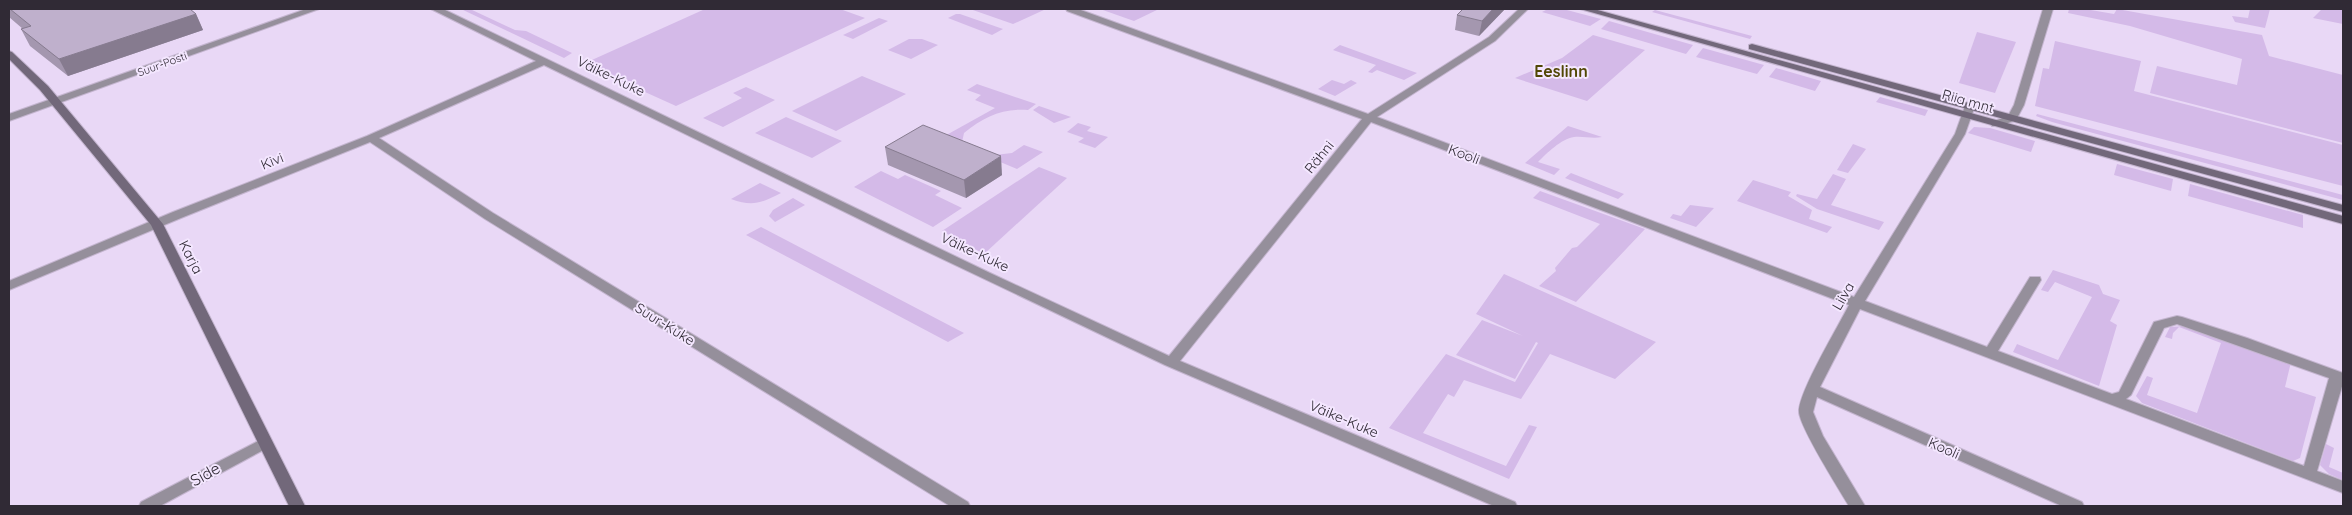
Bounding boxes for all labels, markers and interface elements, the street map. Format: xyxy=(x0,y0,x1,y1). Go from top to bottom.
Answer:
street label: Suur-Posti xyxy=(135,49,189,79)
street label: Väike-Kuke xyxy=(574,52,648,100)
district label: Eeslinn xyxy=(1534,61,1588,81)
street label: Riia mnt xyxy=(1940,85,1996,117)
street label: Rähni xyxy=(1300,137,1338,177)
street label: Kooli xyxy=(1446,140,1482,168)
street label: Kivi xyxy=(258,148,286,174)
street label: Väike-Kuke xyxy=(938,228,1012,276)
street label: Karja xyxy=(175,237,207,277)
street label: Liiva xyxy=(1828,279,1858,313)
street label: Suur-Kuke xyxy=(632,299,698,349)
street label: Väike-Kuke xyxy=(1307,396,1381,442)
street label: Kooli xyxy=(1926,433,1962,463)
street label: Side xyxy=(187,458,223,490)

